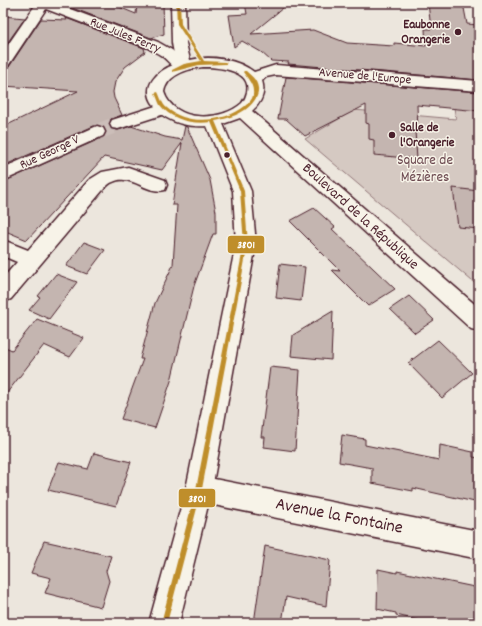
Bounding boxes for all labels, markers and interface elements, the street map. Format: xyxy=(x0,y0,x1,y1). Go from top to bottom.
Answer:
street label: Rue Jules Ferry xyxy=(87,13,164,59)
place label: Eaubonne Orangerie xyxy=(401,16,450,50)
marker: Eaubonne Orangerie xyxy=(453,27,463,37)
street label: Avenue de l'Europe xyxy=(318,63,412,91)
place label: Salle de l'Orangerie xyxy=(400,119,455,153)
marker: Salle de l'Orangerie xyxy=(387,130,397,140)
street label: Rue George V xyxy=(17,131,84,175)
unlabelled marker xyxy=(222,150,232,160)
park label: Square de Mézières xyxy=(397,150,453,189)
street label: Boulevard de la République xyxy=(297,158,424,276)
line badge: 3801 xyxy=(227,235,265,254)
text: 3801 xyxy=(237,238,255,254)
line badge: 3801 xyxy=(178,488,216,508)
text: 3801 xyxy=(188,492,206,508)
street label: Avenue la Fontaine xyxy=(273,492,405,542)

